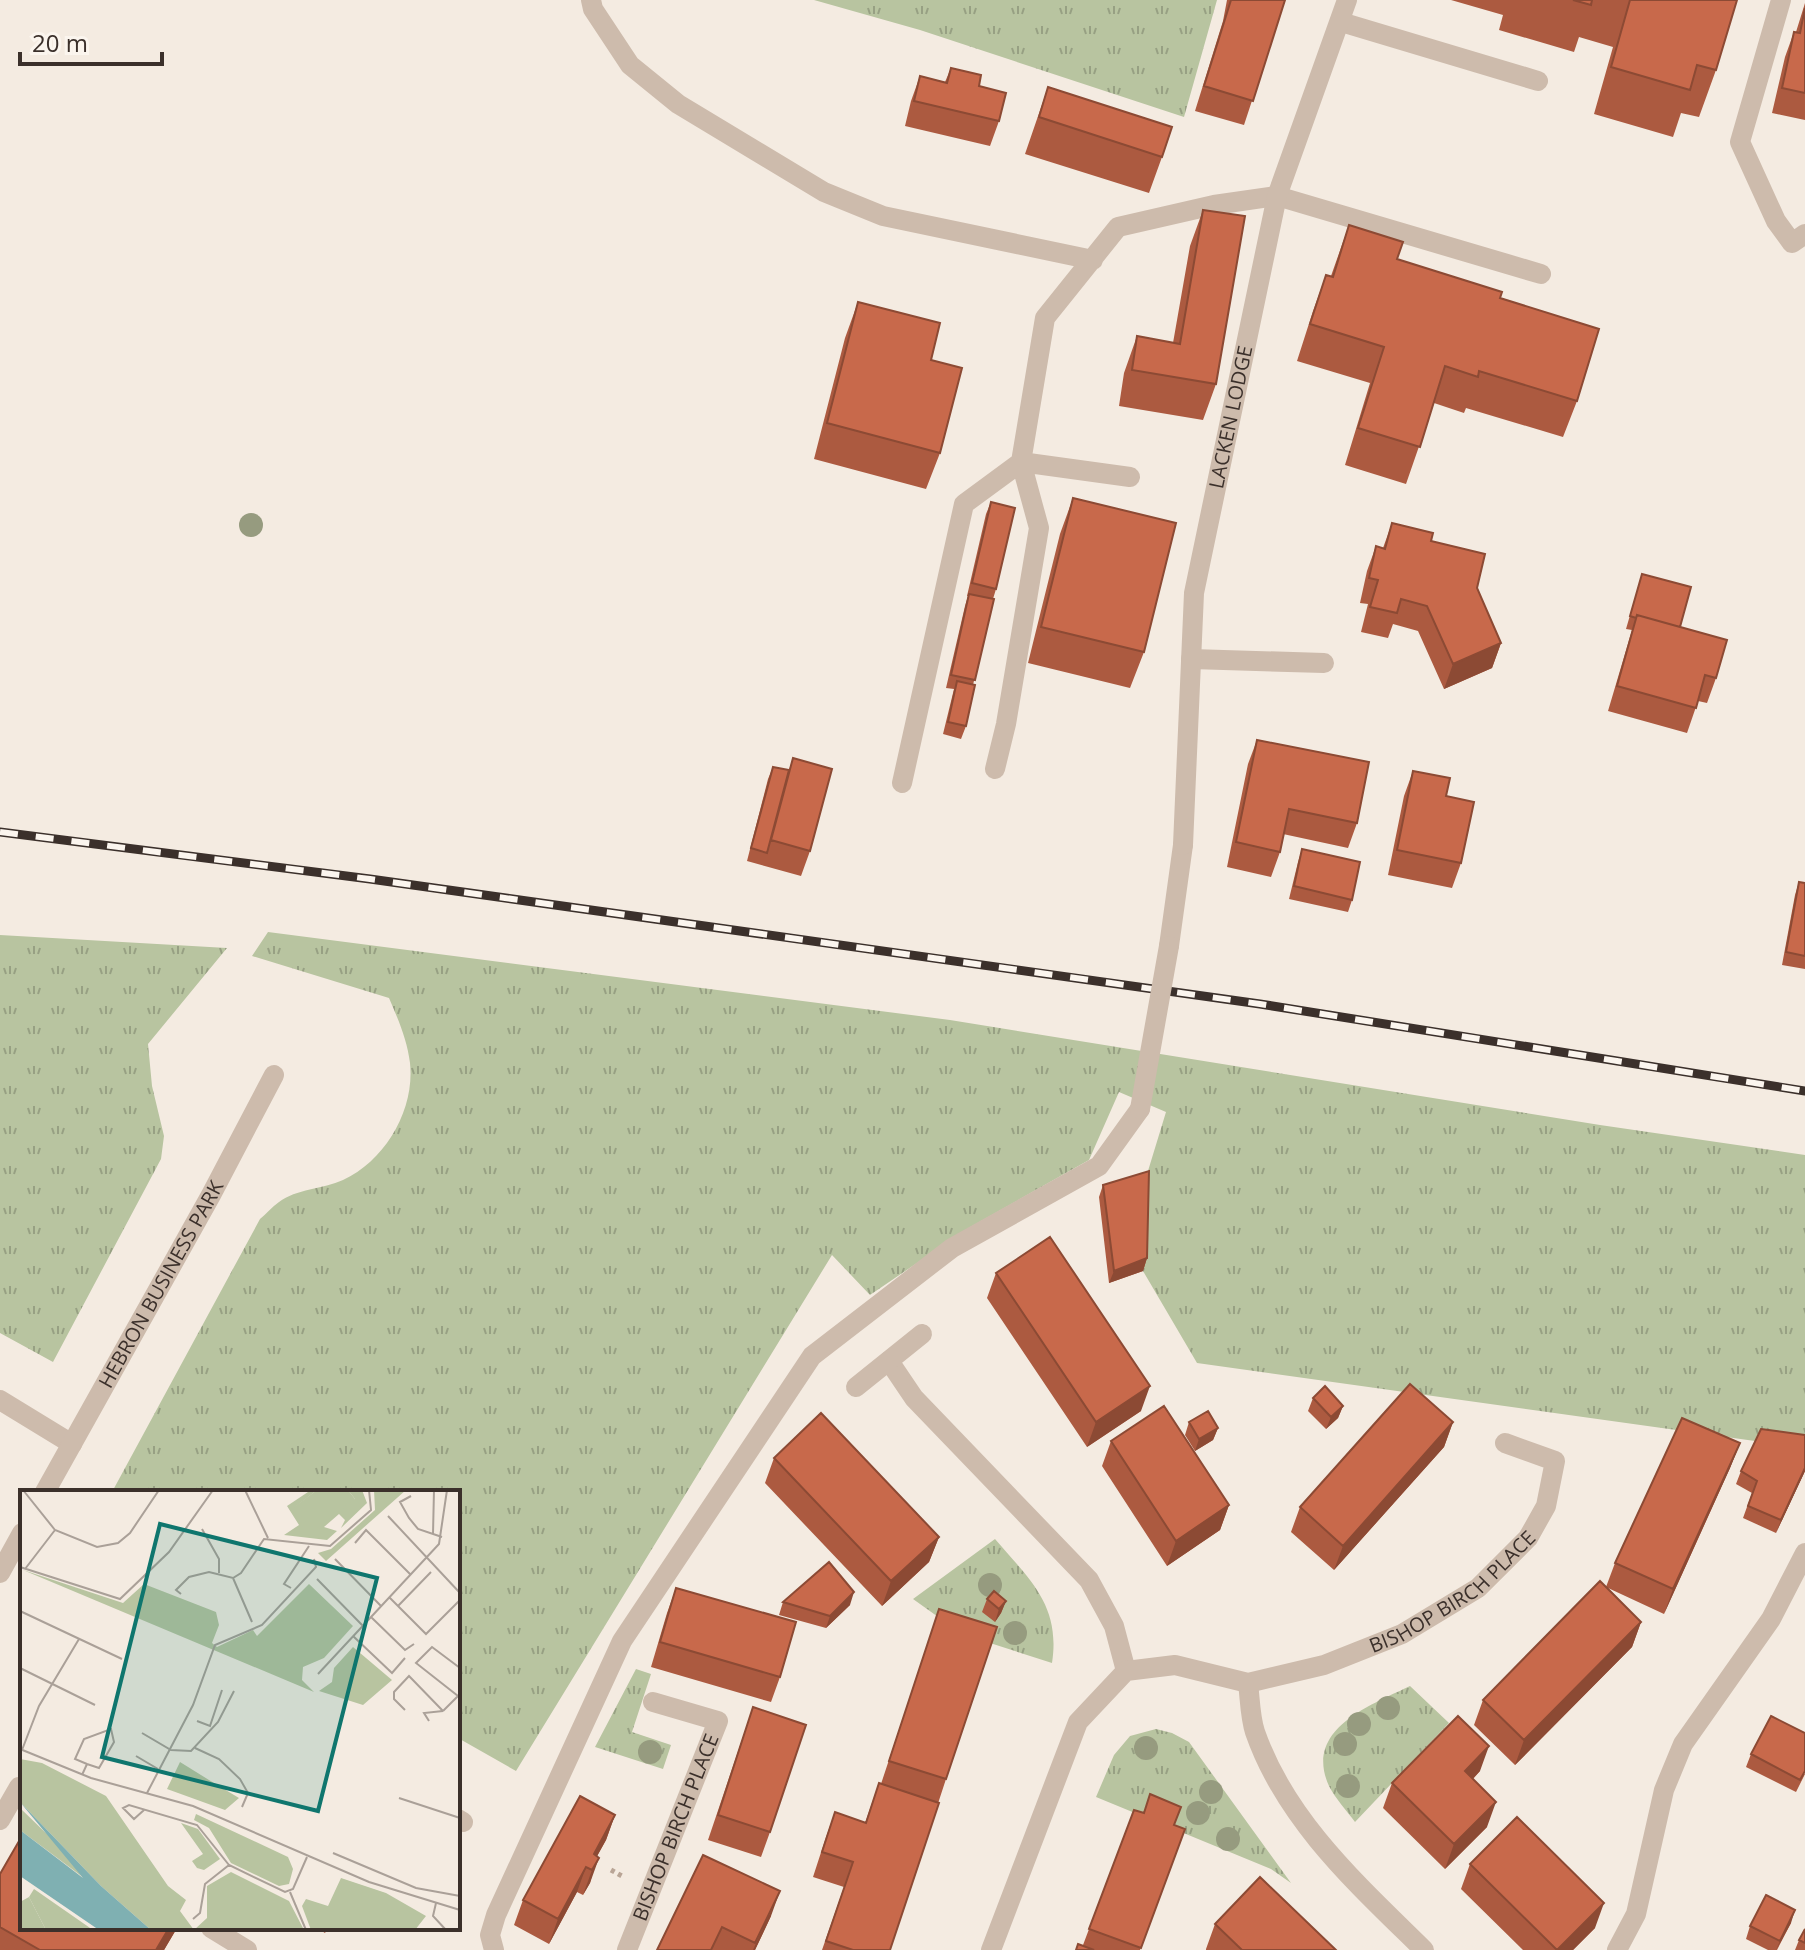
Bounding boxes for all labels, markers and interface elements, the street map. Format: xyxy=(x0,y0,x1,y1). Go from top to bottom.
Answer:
scale bar xyxy=(20,16,162,66)
text: 20 m xyxy=(32,26,88,59)
street label: LACKEN LODGE xyxy=(1202,343,1258,491)
street label: HEBRON BUSINESS PARK xyxy=(92,1175,230,1393)
inset map xyxy=(20,1490,460,1930)
street label: BISHOP BIRCH PLACE xyxy=(1365,1524,1541,1659)
street label: BISHOP BIRCH PLACE xyxy=(626,1730,725,1925)

